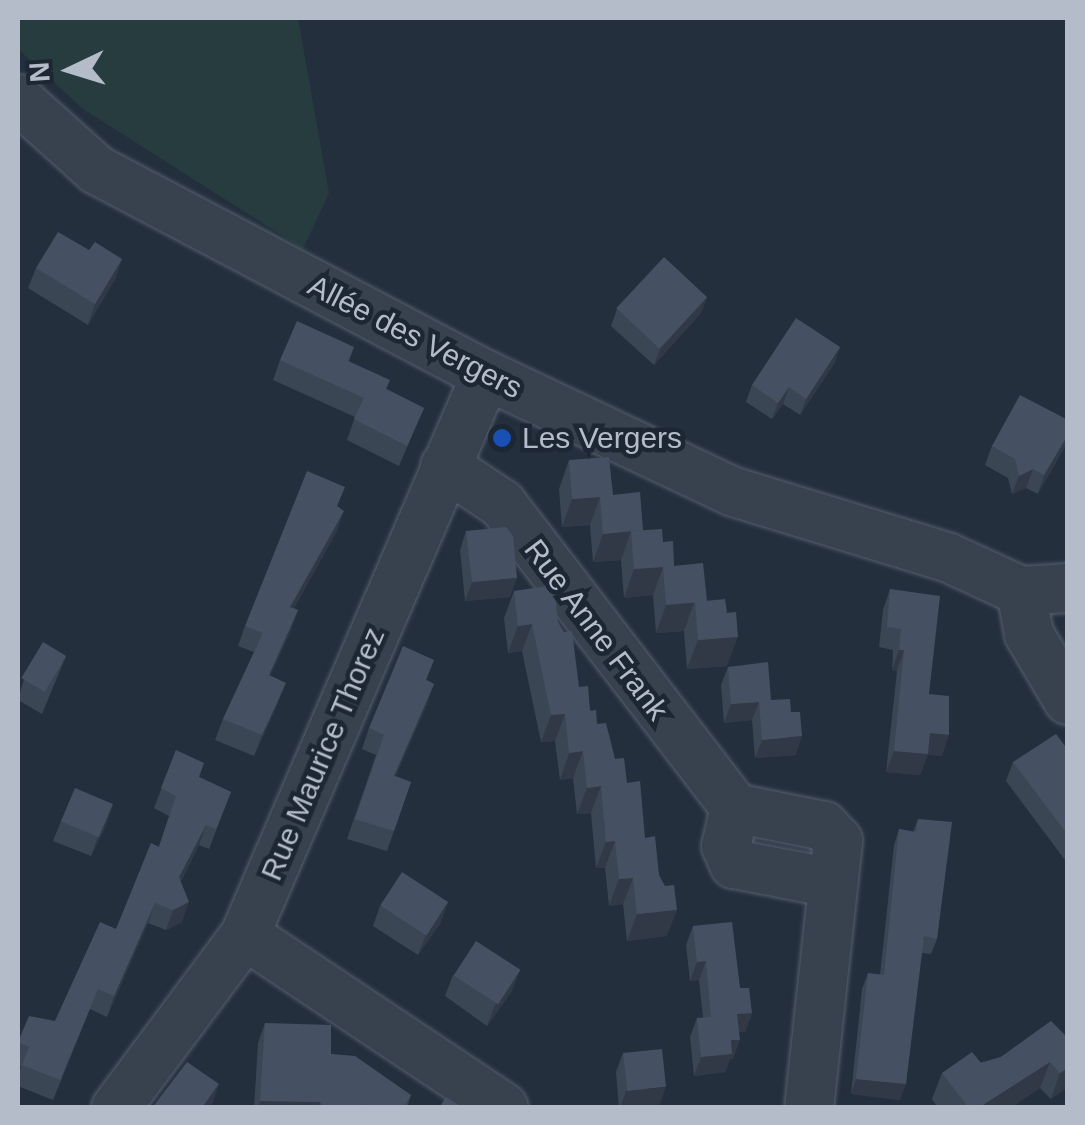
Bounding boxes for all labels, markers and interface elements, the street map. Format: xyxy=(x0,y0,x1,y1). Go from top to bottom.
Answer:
north arrow xyxy=(20,20,120,120)
text: N xyxy=(23,61,56,83)
street label: Allée des Vergers xyxy=(302,268,528,406)
place label: Les Vergers xyxy=(522,420,682,456)
marker: Les Vergers xyxy=(491,427,513,449)
street label: Rue Anne Frank xyxy=(516,532,676,728)
street label: Rue Maurice Thorez xyxy=(253,622,393,886)

